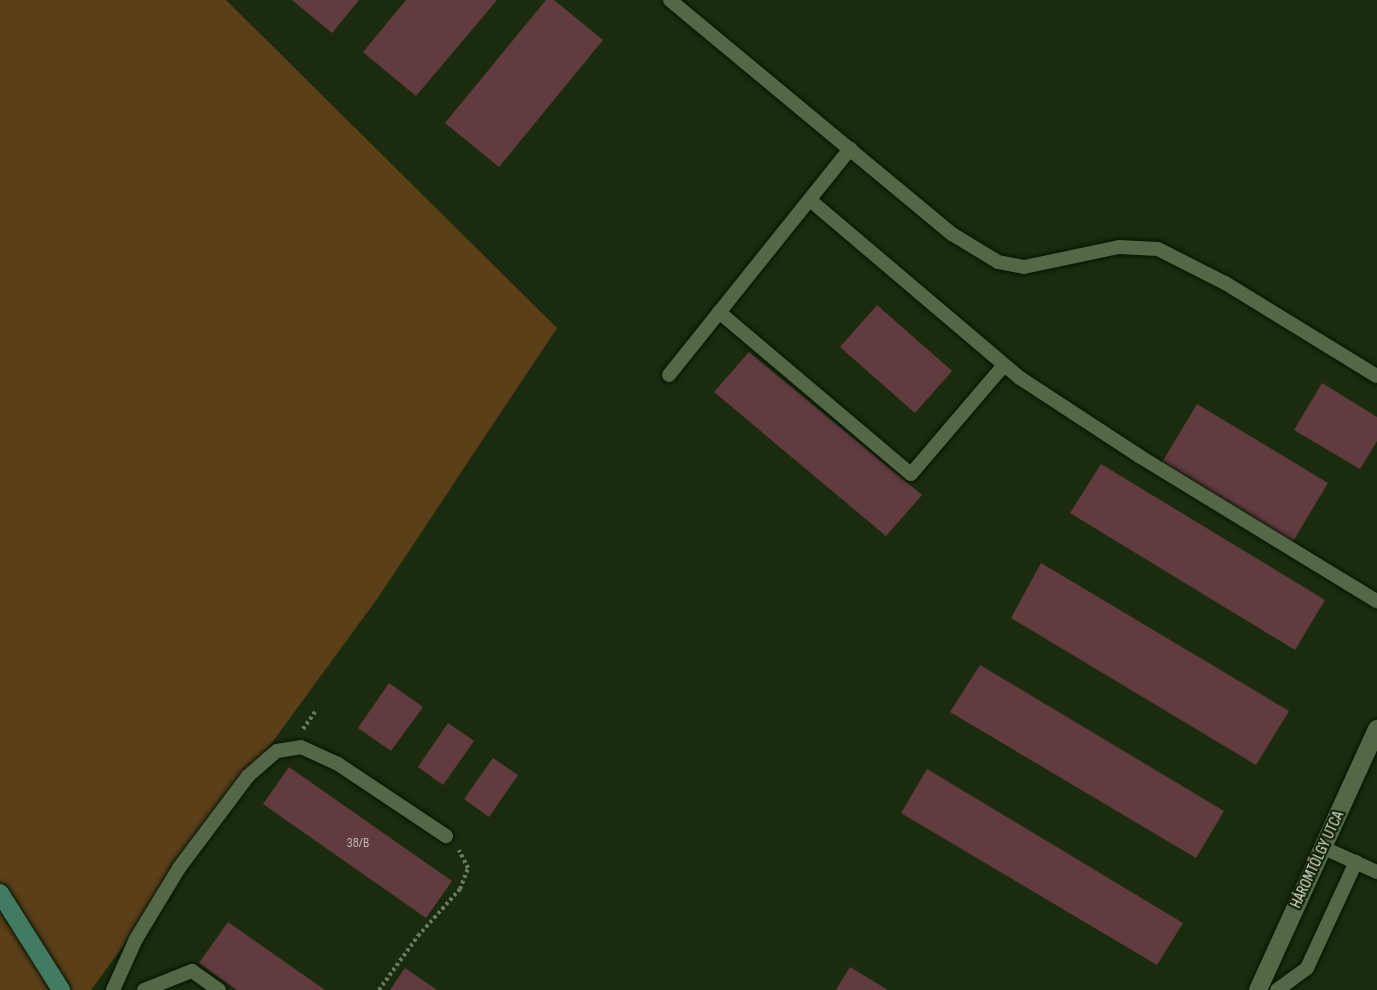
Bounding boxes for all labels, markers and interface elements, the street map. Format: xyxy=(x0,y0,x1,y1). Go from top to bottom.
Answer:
street label: HÁROMTÖLGY UTCA xyxy=(1287,808,1349,912)
house number: 38/B xyxy=(347,835,369,851)

